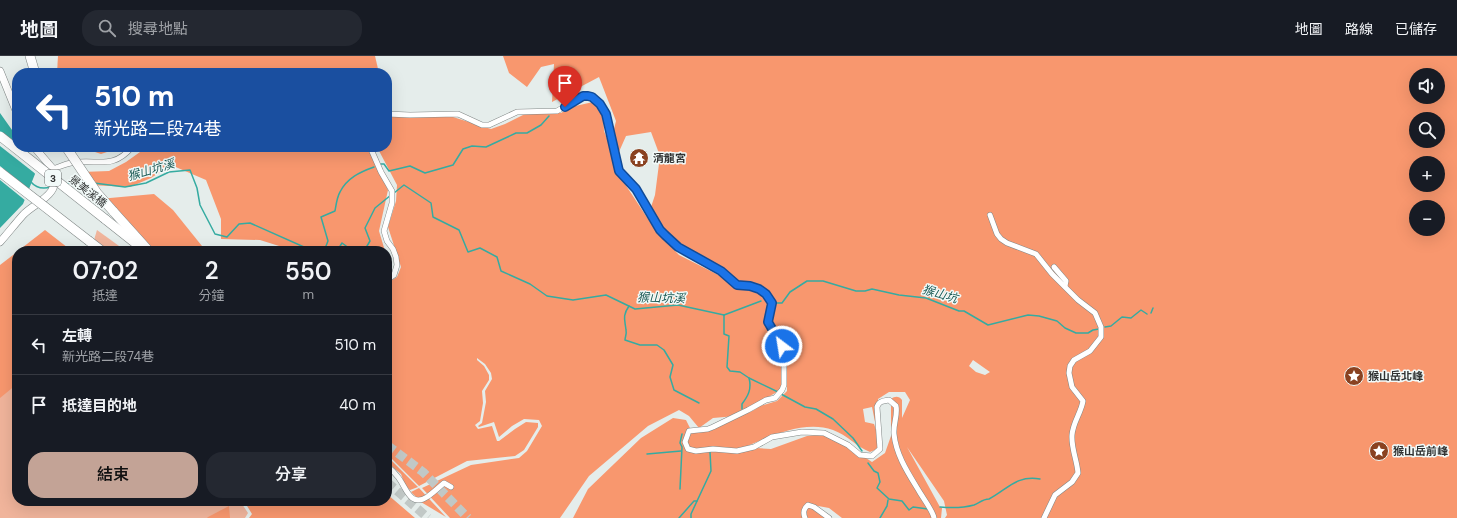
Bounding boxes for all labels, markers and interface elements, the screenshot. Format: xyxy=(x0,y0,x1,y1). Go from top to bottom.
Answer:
search box xyxy=(82,10,362,46)
text: 地圖 xyxy=(20,17,58,42)
icon: search xyxy=(96,17,118,39)
text: 搜尋地點 xyxy=(128,19,188,39)
text: 地圖 xyxy=(1295,20,1323,38)
text: 路線 xyxy=(1345,20,1373,38)
text: 已儲存 xyxy=(1395,20,1437,38)
pin xyxy=(548,66,582,107)
map controls xyxy=(1409,68,1445,236)
button: sound xyxy=(1409,68,1445,104)
icon: arrive xyxy=(554,72,576,94)
text: 510 m xyxy=(94,78,174,115)
icon: left xyxy=(28,84,80,136)
button: search xyxy=(1409,112,1445,148)
text: 新光路二段74巷 xyxy=(94,117,221,141)
temple icon: 清龍宮 xyxy=(628,147,650,169)
place label: 清龍宮 xyxy=(653,151,686,165)
water label: 猴山坑溪 xyxy=(126,155,178,184)
button: + xyxy=(1409,156,1445,192)
road number: 3 xyxy=(45,170,61,186)
street label: 景美溪橋 xyxy=(66,172,110,210)
button: − xyxy=(1409,200,1445,236)
text: 07:02 xyxy=(72,255,138,286)
text: 2 xyxy=(205,255,219,286)
text: 550 xyxy=(285,256,332,287)
water label: 猴山坑 xyxy=(920,281,961,307)
text: m xyxy=(303,286,314,303)
text: 抵達 xyxy=(92,287,118,304)
text: 分鐘 xyxy=(199,287,225,304)
water label: 猴山坑溪 xyxy=(637,290,687,306)
position arrow xyxy=(761,325,803,367)
text: 左轉 xyxy=(62,326,92,346)
icon: left xyxy=(28,334,50,356)
text: 510 m xyxy=(335,335,376,355)
text: 新光路二段74巷 xyxy=(62,348,154,365)
place icon: 猴山岳北峰 xyxy=(1343,365,1365,387)
place label: 猴山岳北峰 xyxy=(1368,369,1423,383)
icon: arrive xyxy=(28,394,50,416)
text: 40 m xyxy=(339,395,376,415)
text: 抵達目的地 xyxy=(62,396,137,416)
place icon: 猴山岳前峰 xyxy=(1368,440,1390,462)
place label: 猴山岳前峰 xyxy=(1393,444,1448,458)
button: 結束 xyxy=(28,452,198,498)
button: 分享 xyxy=(206,452,376,498)

